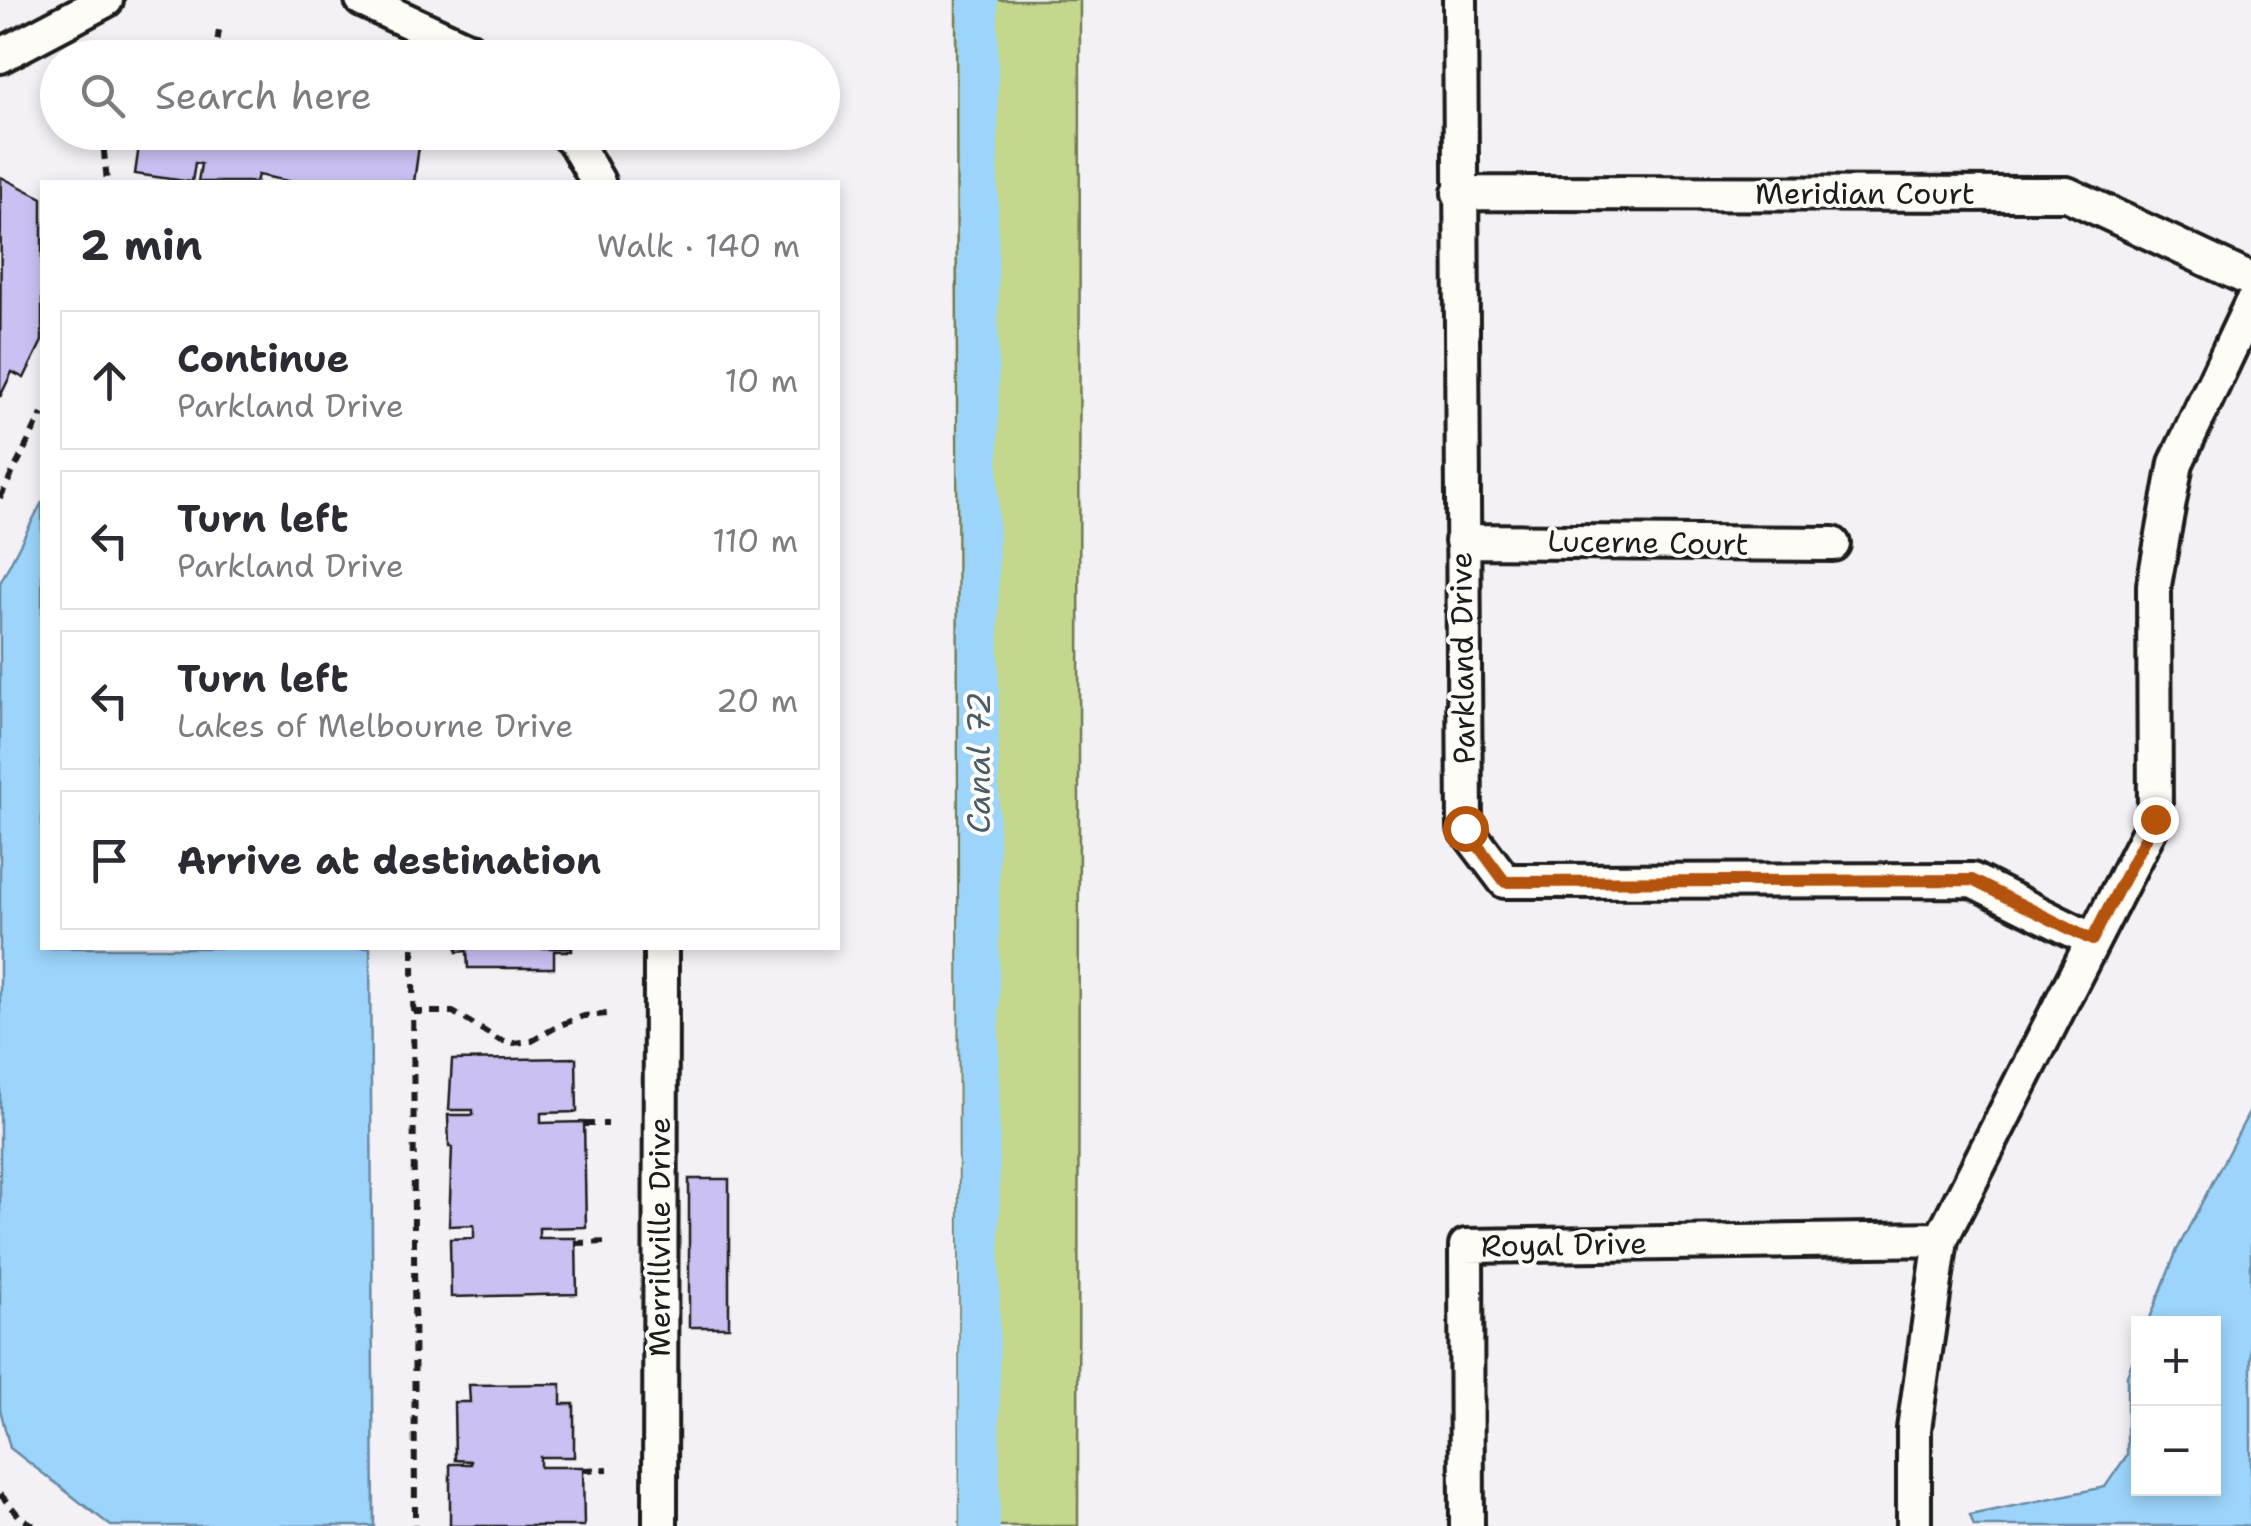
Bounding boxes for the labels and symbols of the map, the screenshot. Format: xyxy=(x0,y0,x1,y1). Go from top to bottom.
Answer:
street label: Meridian Court xyxy=(1755,173,1975,214)
street label: Lucerne Court xyxy=(1547,520,1749,565)
street label: Parkland Drive xyxy=(1440,551,1485,765)
water label: Canal 72 xyxy=(957,692,1000,834)
route end xyxy=(2133,797,2179,843)
route start xyxy=(1443,806,1489,852)
street label: Merrillville Drive xyxy=(639,1117,680,1357)
street label: Royal Drive xyxy=(1480,1223,1648,1266)

